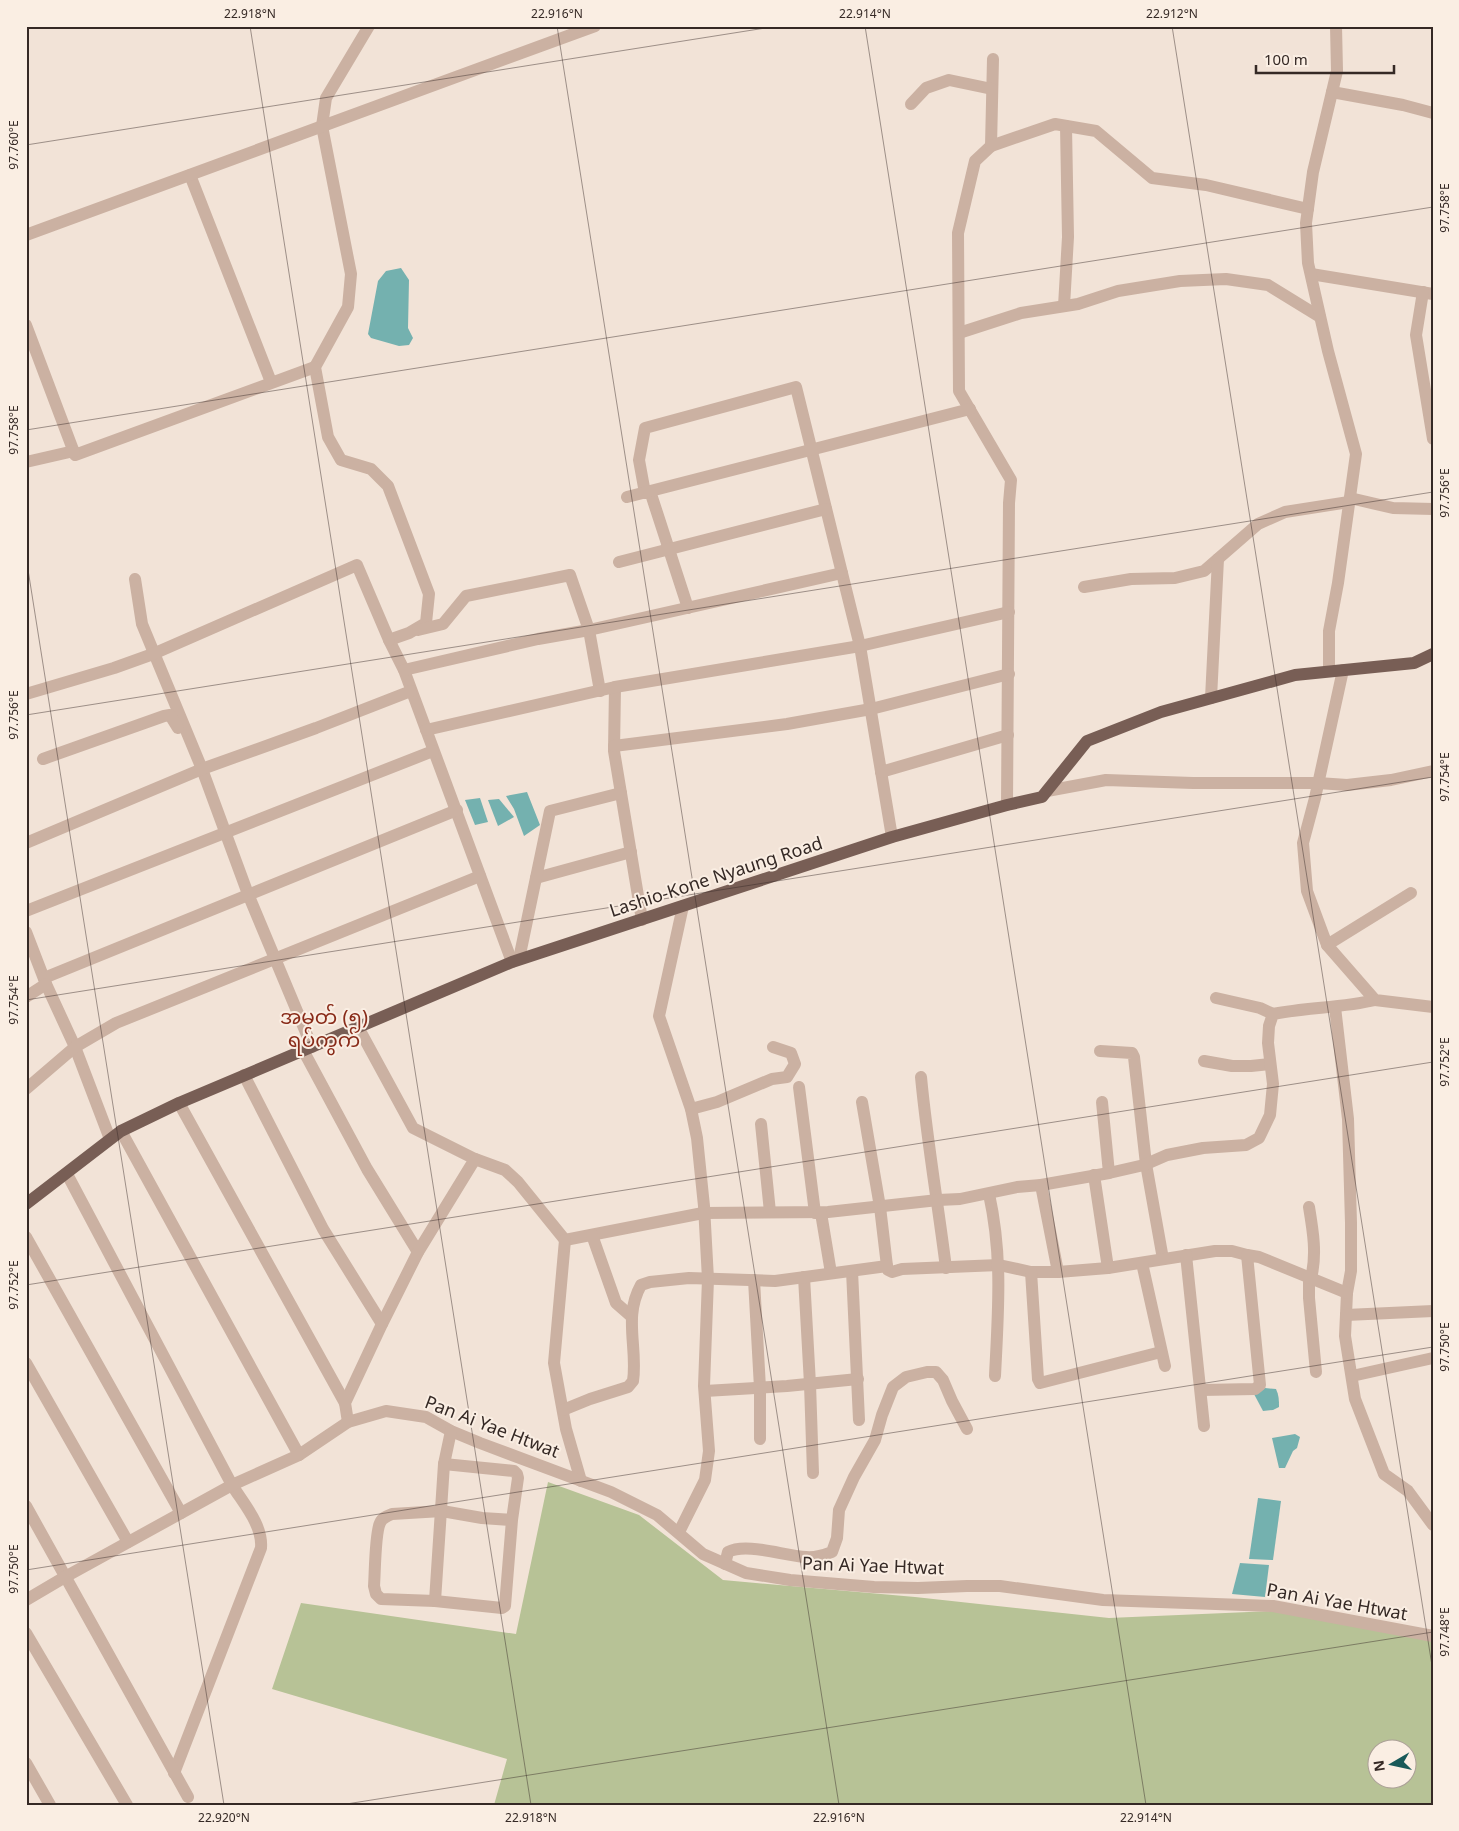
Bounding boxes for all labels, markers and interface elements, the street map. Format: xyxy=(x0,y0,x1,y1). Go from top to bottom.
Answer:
text: 22.918°N xyxy=(224,5,276,22)
text: 22.916°N xyxy=(531,5,583,22)
text: 22.914°N xyxy=(839,5,891,22)
text: 22.912°N xyxy=(1146,5,1198,22)
scale bar xyxy=(1256,42,1394,74)
text: 100 m xyxy=(1264,49,1308,69)
text: 97.760°E xyxy=(5,120,22,170)
text: 97.758°E xyxy=(1436,183,1453,233)
text: 97.758°E xyxy=(5,405,22,455)
text: 97.756°E xyxy=(1436,468,1453,518)
text: 97.756°E xyxy=(5,690,22,740)
text: 97.754°E xyxy=(1436,752,1453,802)
street label: Lashio-Kone Nyaung Road xyxy=(606,830,825,922)
text: 97.754°E xyxy=(5,975,22,1025)
district label: အမှတ် (၅) ရပ်ကွက် xyxy=(280,1003,368,1056)
text: 97.752°E xyxy=(1436,1037,1453,1087)
text: 97.752°E xyxy=(5,1260,22,1310)
text: 97.750°E xyxy=(1436,1322,1453,1372)
street label: Pan Ai Yae Htwat xyxy=(422,1389,564,1463)
text: 97.750°E xyxy=(5,1544,22,1594)
street label: Pan Ai Yae Htwat xyxy=(801,1551,945,1579)
street label: Pan Ai Yae Htwat xyxy=(1265,1577,1410,1625)
text: 97.748°E xyxy=(1436,1607,1453,1657)
north arrow xyxy=(1366,1738,1416,1788)
text: N xyxy=(1368,1759,1389,1773)
text: 22.920°N xyxy=(198,1809,250,1826)
text: 22.918°N xyxy=(505,1809,557,1826)
text: 22.916°N xyxy=(813,1809,865,1826)
text: 22.914°N xyxy=(1120,1809,1172,1826)

